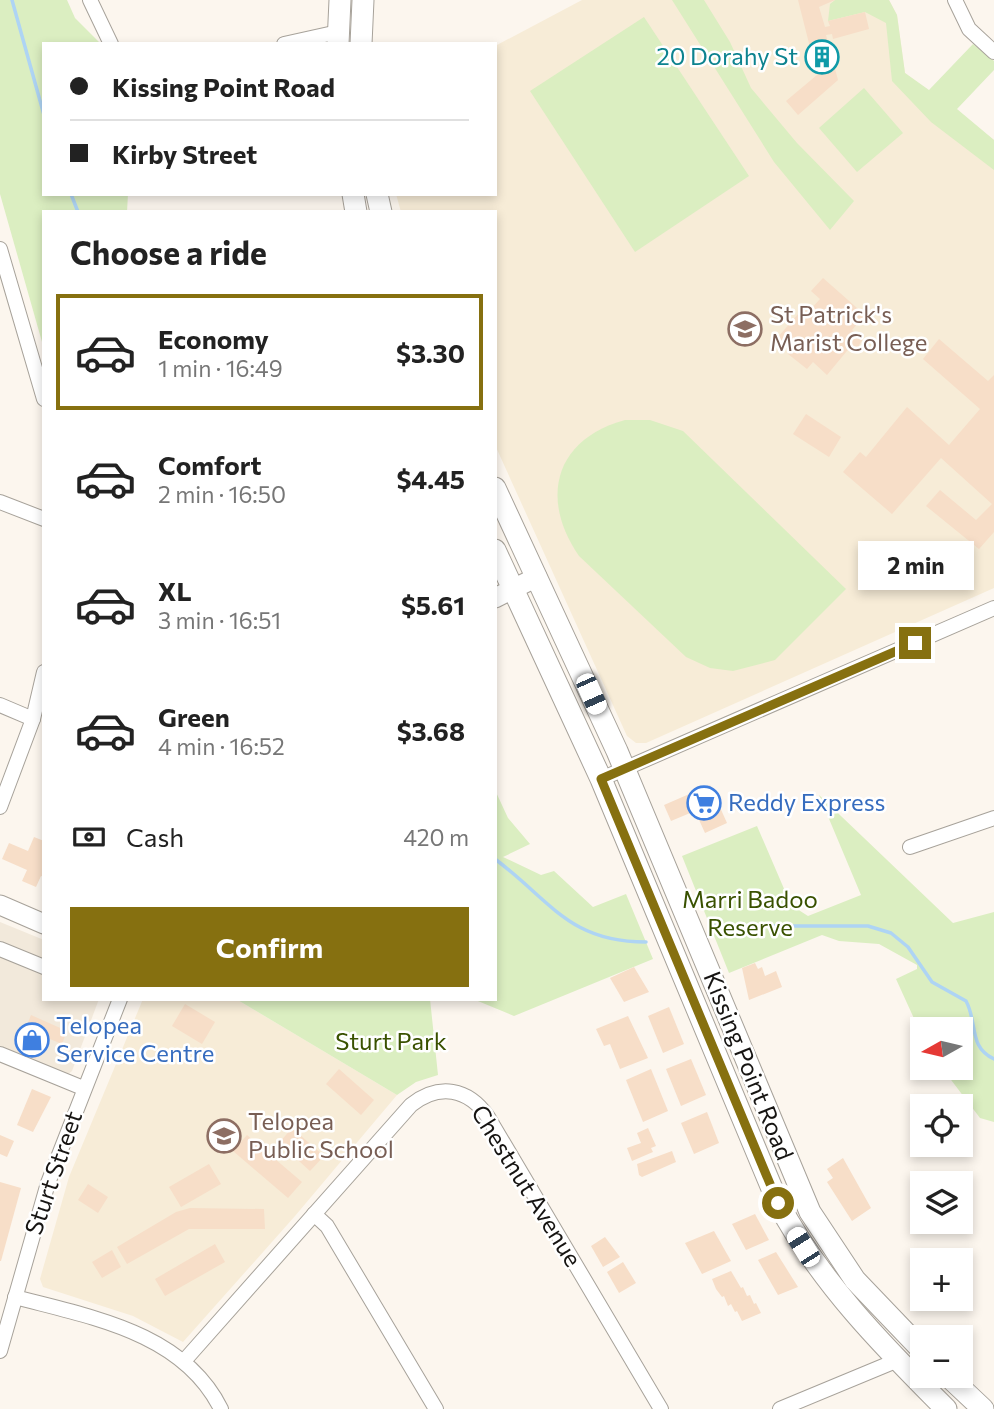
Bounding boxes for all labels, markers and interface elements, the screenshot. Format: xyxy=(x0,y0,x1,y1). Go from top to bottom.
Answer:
building icon: 20 Dorahy St xyxy=(803,38,841,76)
place label: 20 Dorahy St xyxy=(656,41,798,70)
text: Kissing Point Road xyxy=(112,71,335,102)
text: Kirby Street xyxy=(112,138,257,169)
text: Choose a ride xyxy=(70,232,267,272)
place label: St Patrick's Marist College xyxy=(770,299,927,356)
school or university icon: St Patrick's Marist College xyxy=(726,310,764,348)
icon: car xyxy=(74,321,137,384)
text: Economy xyxy=(158,323,269,354)
text: $3.30 xyxy=(396,337,465,368)
text: 1 min · 16:49 xyxy=(158,354,283,382)
icon: car xyxy=(74,447,137,510)
text: Comfort xyxy=(158,449,261,480)
text: $4.45 xyxy=(396,463,465,494)
text: 2 min · 16:50 xyxy=(158,480,286,508)
callout: 2 min xyxy=(857,542,973,590)
text: 2 min xyxy=(887,551,945,579)
icon: car xyxy=(74,573,137,636)
text: XL xyxy=(158,575,192,606)
text: $5.61 xyxy=(401,589,465,620)
text: 3 min · 16:51 xyxy=(158,606,281,634)
route end xyxy=(899,627,931,659)
car xyxy=(573,671,610,717)
icon: car xyxy=(74,699,137,762)
text: Green xyxy=(158,701,230,732)
text: $3.68 xyxy=(397,715,465,746)
text: 4 min · 16:52 xyxy=(158,732,285,760)
supermarket icon: Reddy Express xyxy=(685,784,723,822)
place label: Reddy Express xyxy=(728,787,886,816)
icon: cash xyxy=(70,818,108,856)
text: Cash xyxy=(126,821,184,852)
text: 420 m xyxy=(403,823,469,851)
park label: Marri Badoo Reserve xyxy=(682,884,818,941)
button: Confirm xyxy=(70,907,469,987)
street label: Kissing Point Road xyxy=(698,967,800,1164)
place label: Telopea Service Centre xyxy=(56,1010,214,1067)
north arrow xyxy=(910,1017,973,1080)
map controls xyxy=(910,1017,973,1388)
shop icon: Telopea Service Centre xyxy=(13,1021,51,1059)
park label: Sturt Park xyxy=(335,1026,447,1055)
button: locate xyxy=(910,1094,973,1157)
street label: Chestnut Avenue xyxy=(466,1099,589,1271)
place label: Telopea Public School xyxy=(248,1106,394,1163)
street label: Sturt Street xyxy=(18,1107,87,1238)
school or university icon: Telopea Public School xyxy=(205,1117,243,1155)
button: layers xyxy=(910,1171,973,1234)
route start xyxy=(762,1187,794,1219)
car xyxy=(783,1224,824,1270)
button: + xyxy=(910,1248,973,1311)
button: − xyxy=(910,1325,973,1388)

